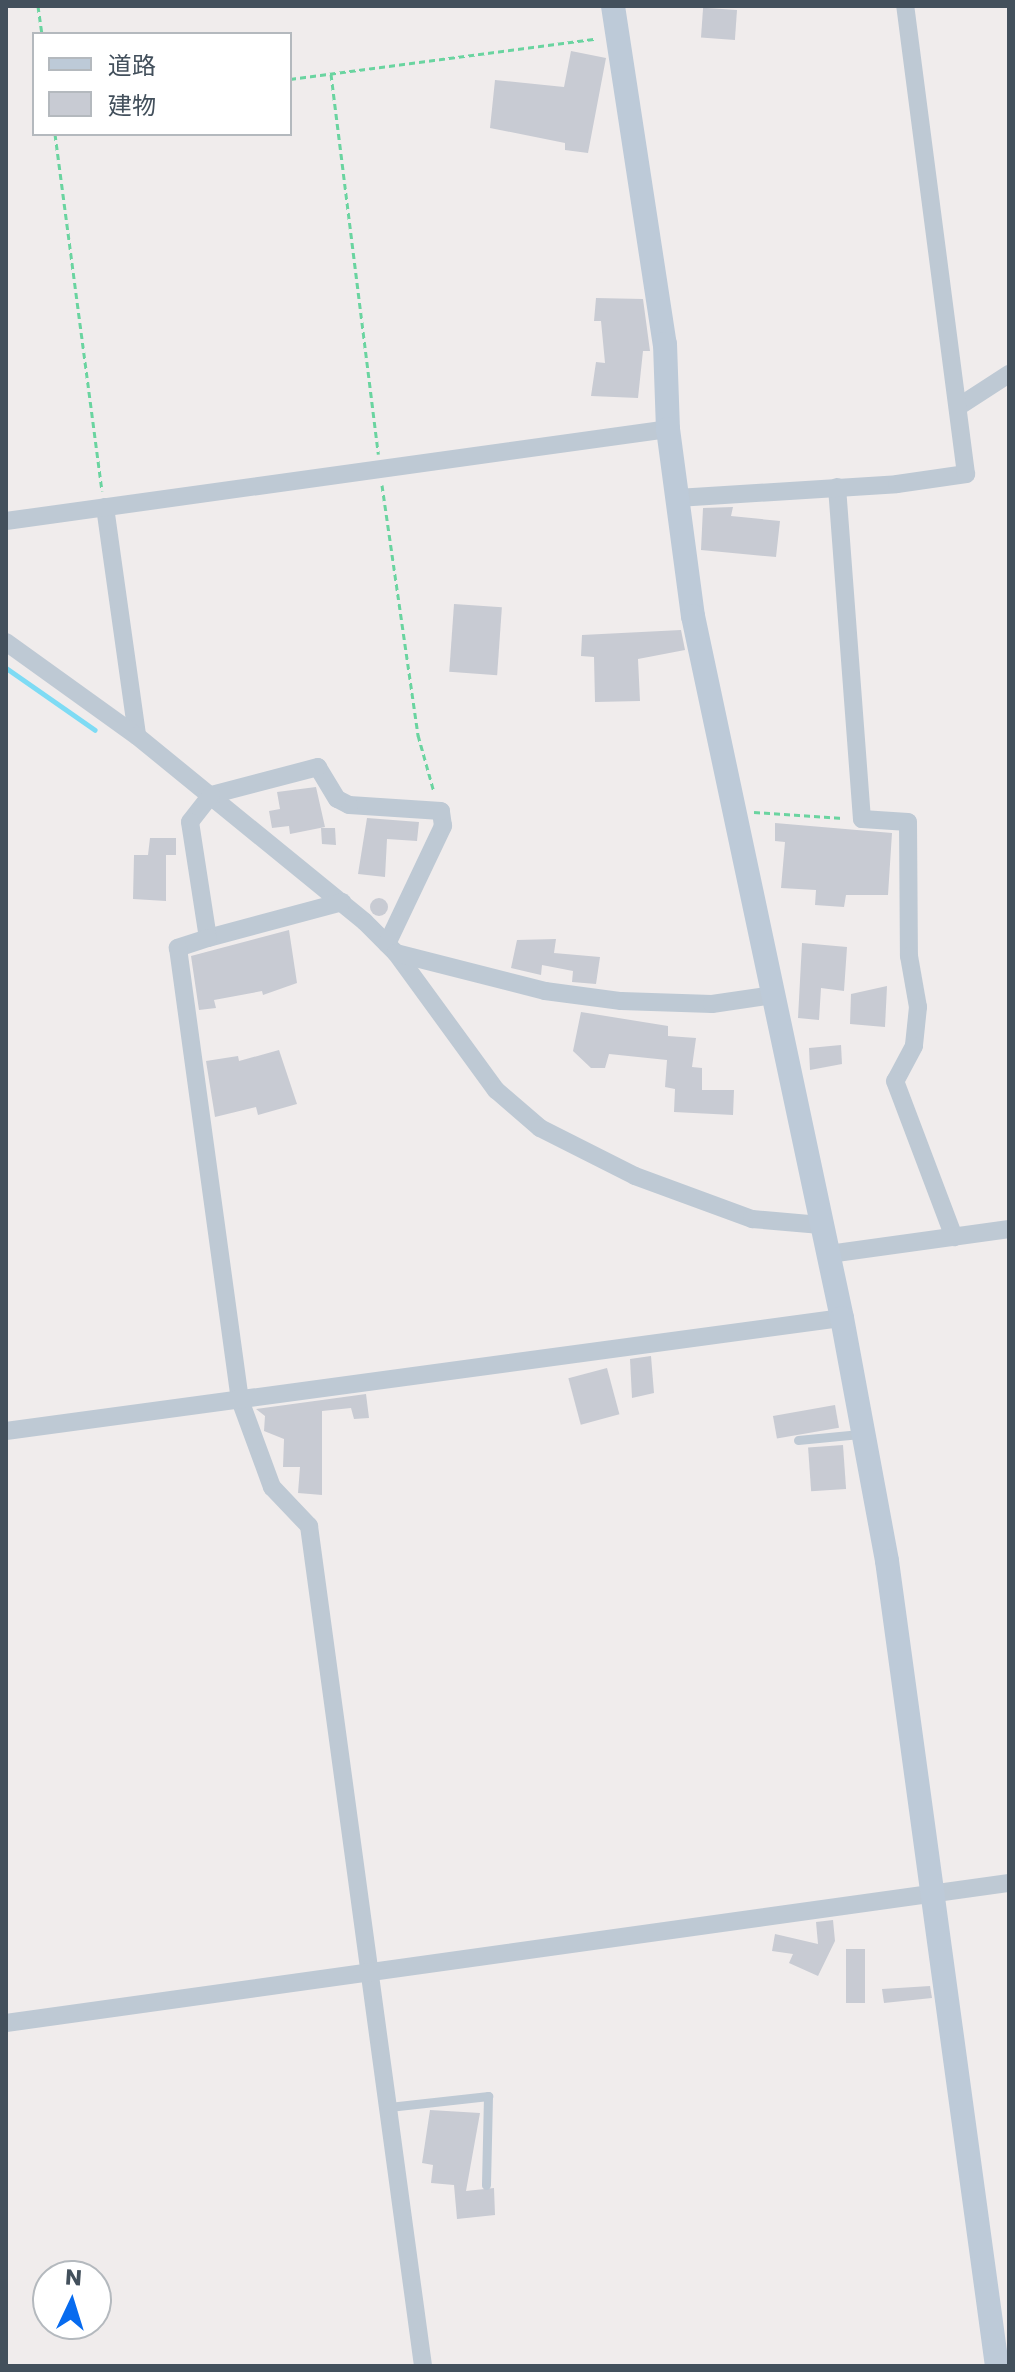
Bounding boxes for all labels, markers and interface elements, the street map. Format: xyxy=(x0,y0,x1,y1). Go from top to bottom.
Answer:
legend xyxy=(32,32,292,136)
text: 道路 xyxy=(108,49,156,82)
text: 建物 xyxy=(108,89,156,122)
north arrow xyxy=(32,2260,112,2340)
text: N xyxy=(64,2262,83,2294)

